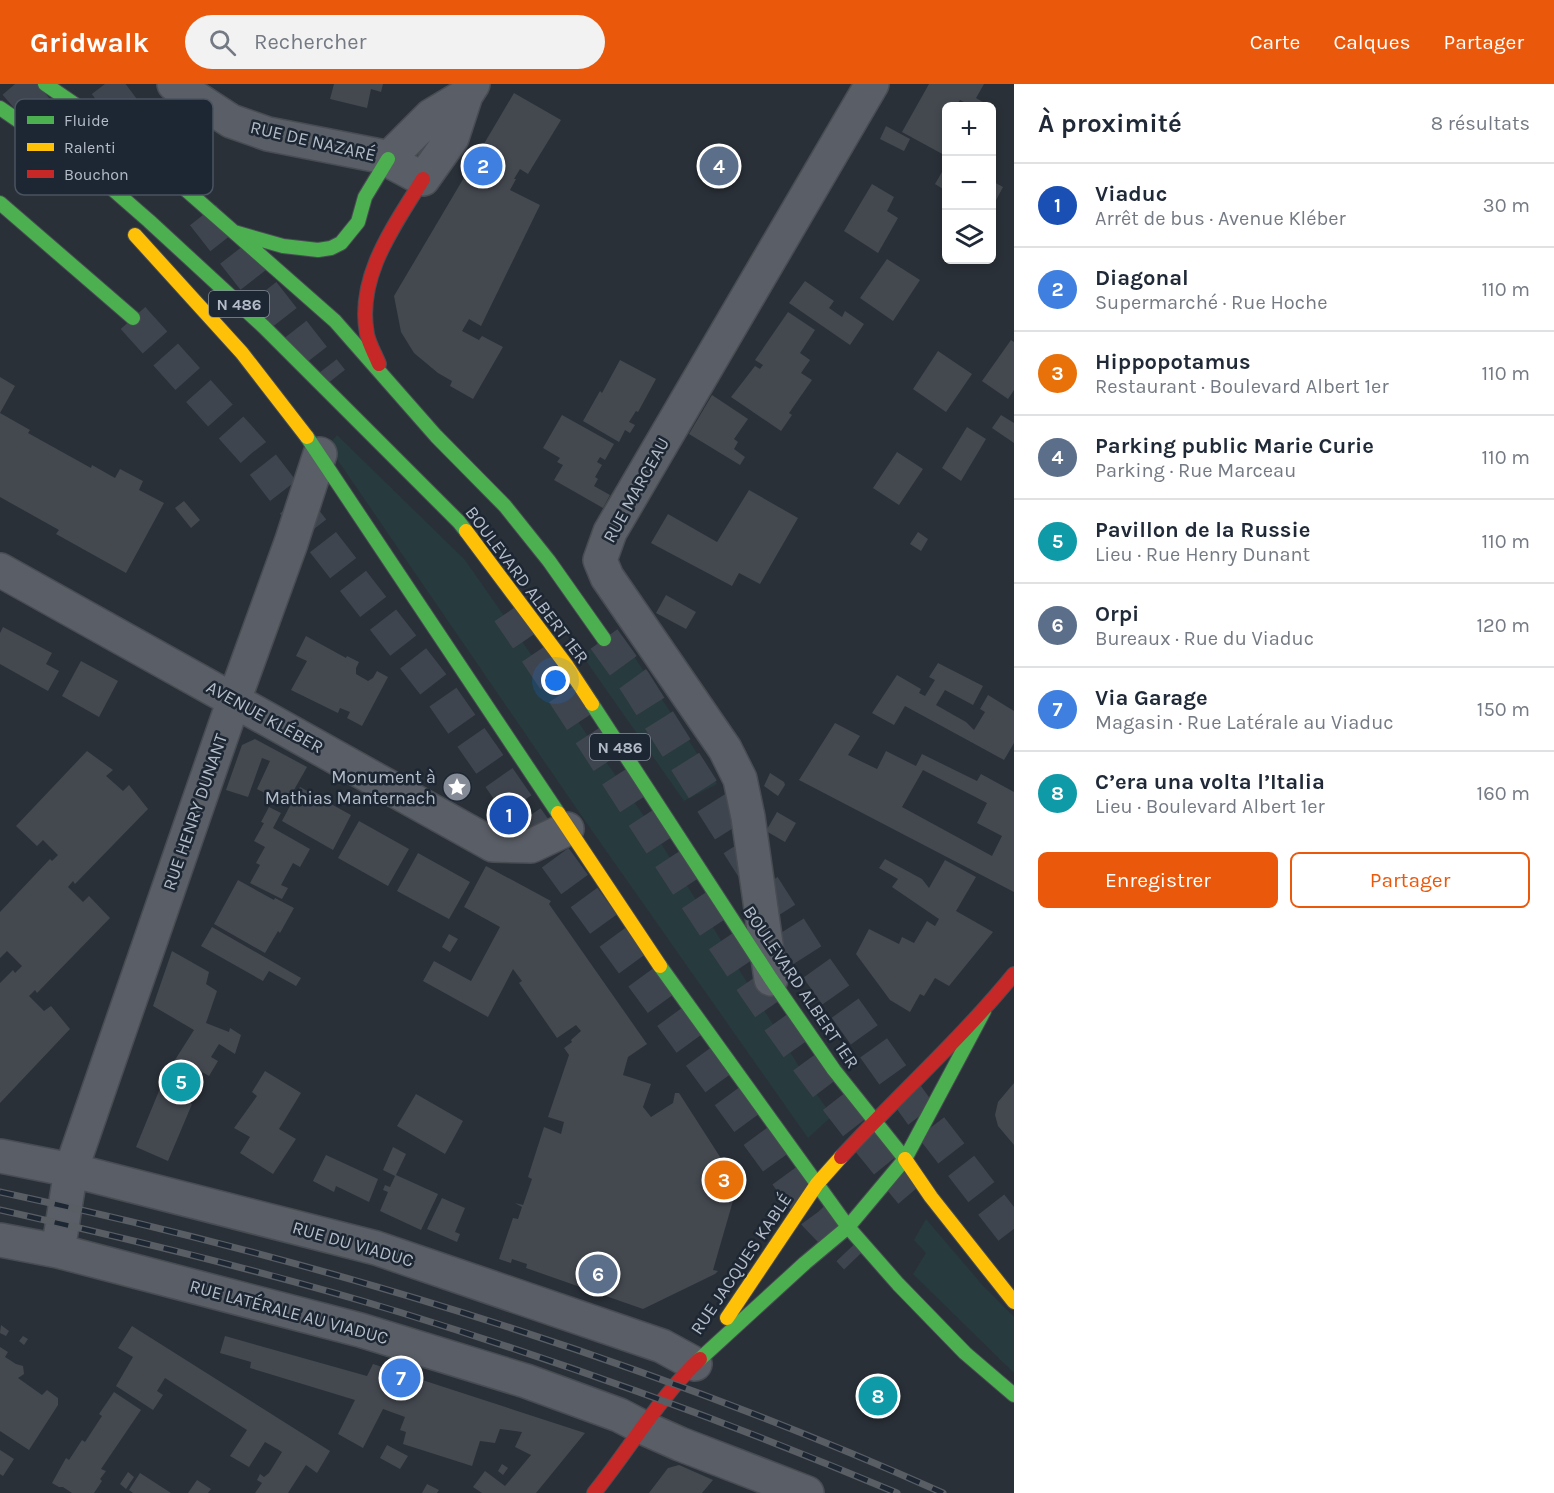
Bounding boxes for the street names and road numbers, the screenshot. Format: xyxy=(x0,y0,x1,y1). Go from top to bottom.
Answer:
street label: RUE DE NAZARÉ xyxy=(248,115,378,166)
road number: N 486 xyxy=(209,291,269,317)
street label: RUE MARCEAU xyxy=(598,433,674,547)
street label: BOULEVARD ALBERT 1ER xyxy=(461,502,593,668)
street label: AVENUE KLÉBER xyxy=(203,675,328,758)
street label: RUE HENRY DUNANT xyxy=(158,731,232,893)
road number: N 486 xyxy=(590,734,650,760)
street label: BOULEVARD ALBERT 1ER xyxy=(738,901,864,1073)
street label: RUE JACQUES KABLÉ xyxy=(685,1189,796,1339)
street label: RUE DU VIADUC xyxy=(290,1216,416,1272)
street label: RUE LATÉRALE AU VIADUC xyxy=(187,1274,391,1349)

